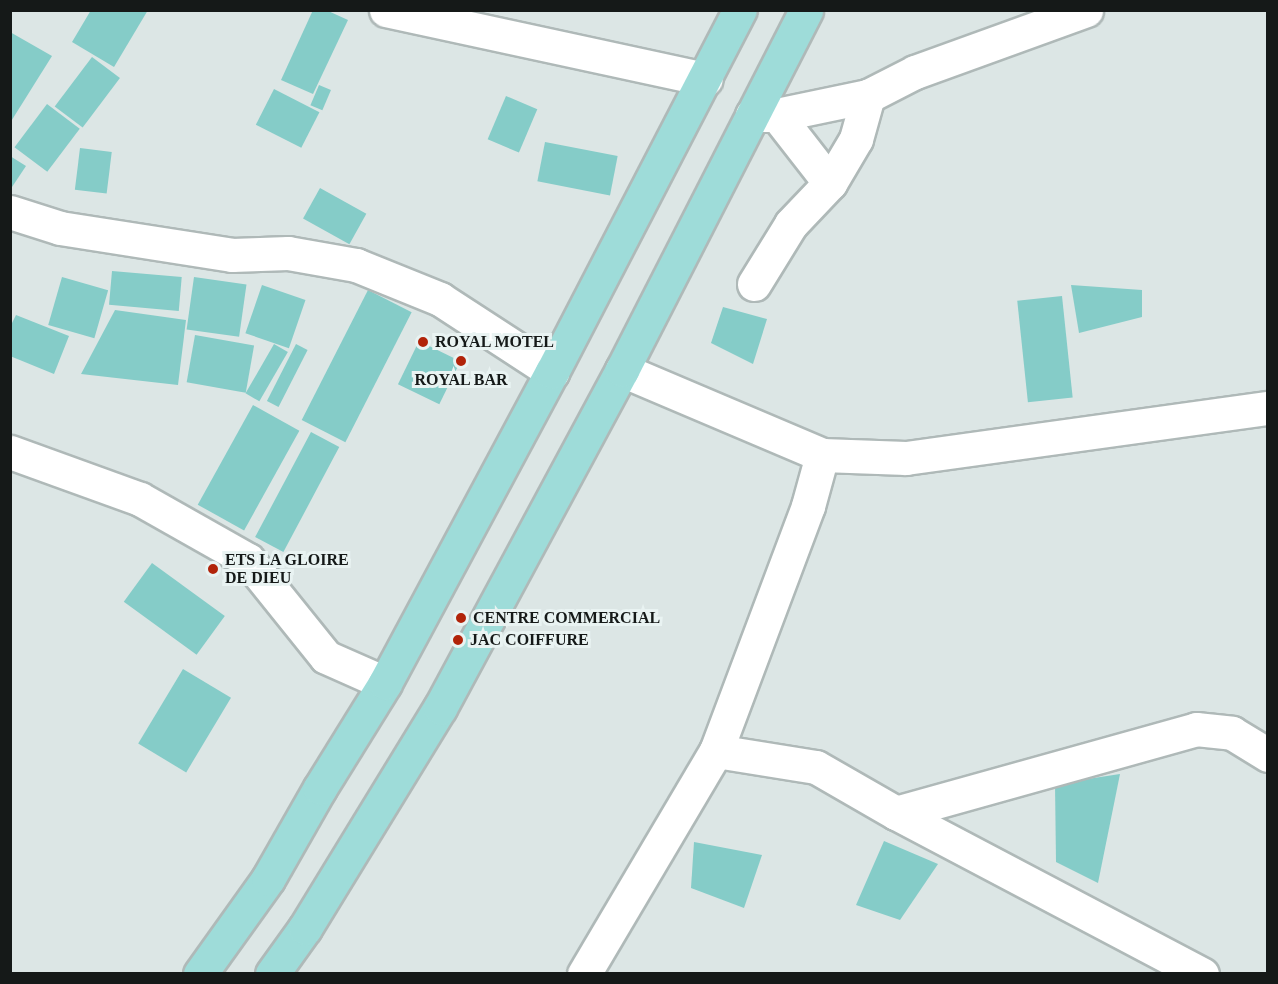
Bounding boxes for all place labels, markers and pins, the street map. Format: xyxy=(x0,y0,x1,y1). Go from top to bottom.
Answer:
place label: ROYAL MOTEL xyxy=(435,332,555,352)
marker: ROYAL MOTEL xyxy=(416,335,430,349)
marker: ROYAL BAR xyxy=(454,354,468,368)
place label: ROYAL BAR xyxy=(414,370,508,390)
place label: ETS LA GLOIRE DE DIEU xyxy=(225,550,349,588)
marker: ETS LA GLOIRE DE DIEU xyxy=(206,562,220,576)
place label: CENTRE COMMERCIAL xyxy=(473,608,660,628)
marker: CENTRE COMMERCIAL xyxy=(454,611,468,625)
place label: JAC COIFFURE xyxy=(470,630,589,650)
marker: JAC COIFFURE xyxy=(451,633,465,647)

